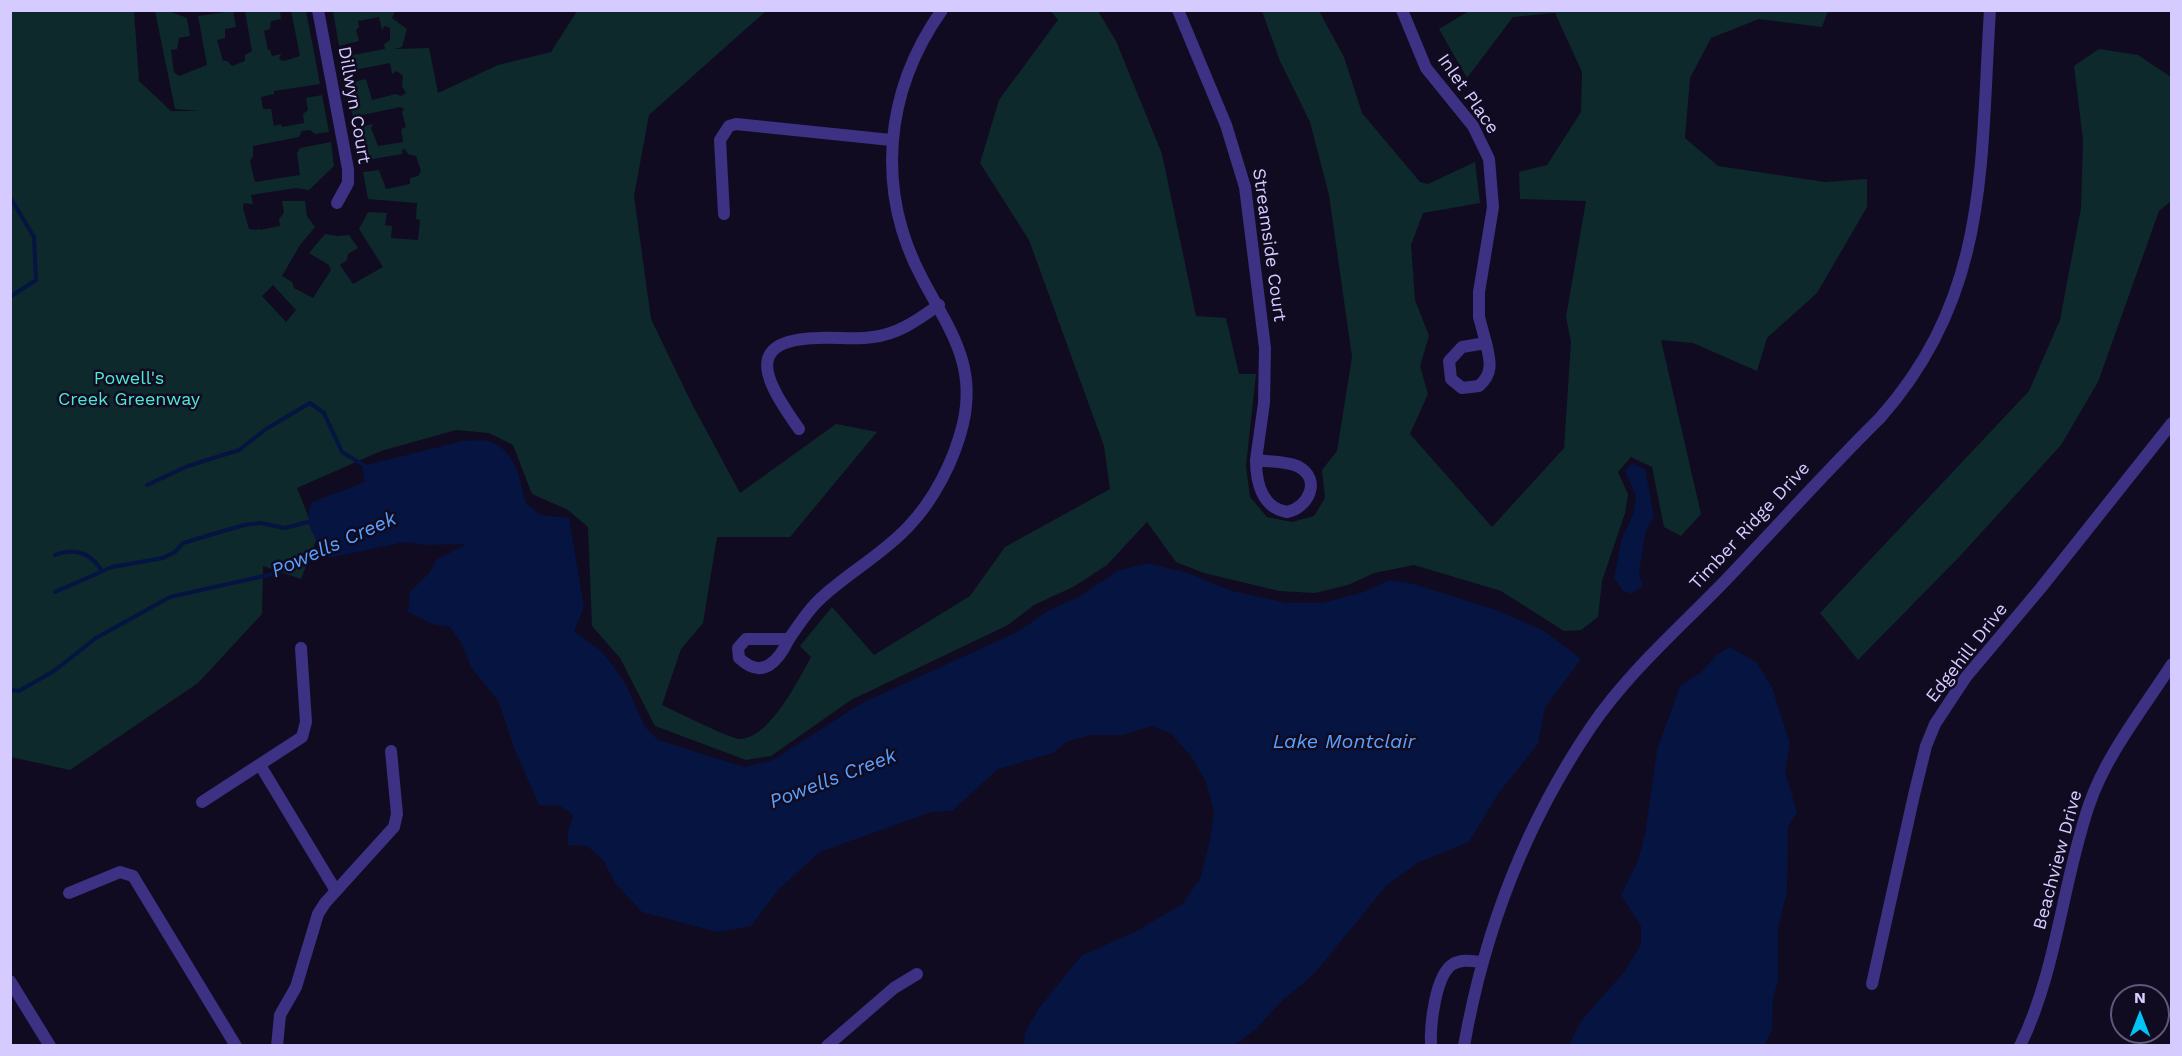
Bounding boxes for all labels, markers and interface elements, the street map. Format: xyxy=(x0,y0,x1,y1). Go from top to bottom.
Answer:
street label: Dillwyn Court xyxy=(333,45,375,165)
street label: Inlet Place xyxy=(1433,50,1503,138)
street label: Streamside Court xyxy=(1248,167,1290,323)
park label: Powell's Creek Greenway xyxy=(58,368,200,410)
street label: Timber Ridge Drive xyxy=(1685,458,1815,594)
water label: Powells Creek xyxy=(268,507,400,583)
street label: Edgehill Drive xyxy=(1921,599,2013,707)
water label: Lake Montclair xyxy=(1273,730,1415,754)
water label: Powells Creek xyxy=(766,744,900,814)
street label: Beachview Drive xyxy=(2029,788,2087,932)
north arrow xyxy=(2110,984,2170,1044)
text: N xyxy=(2134,988,2146,1007)

